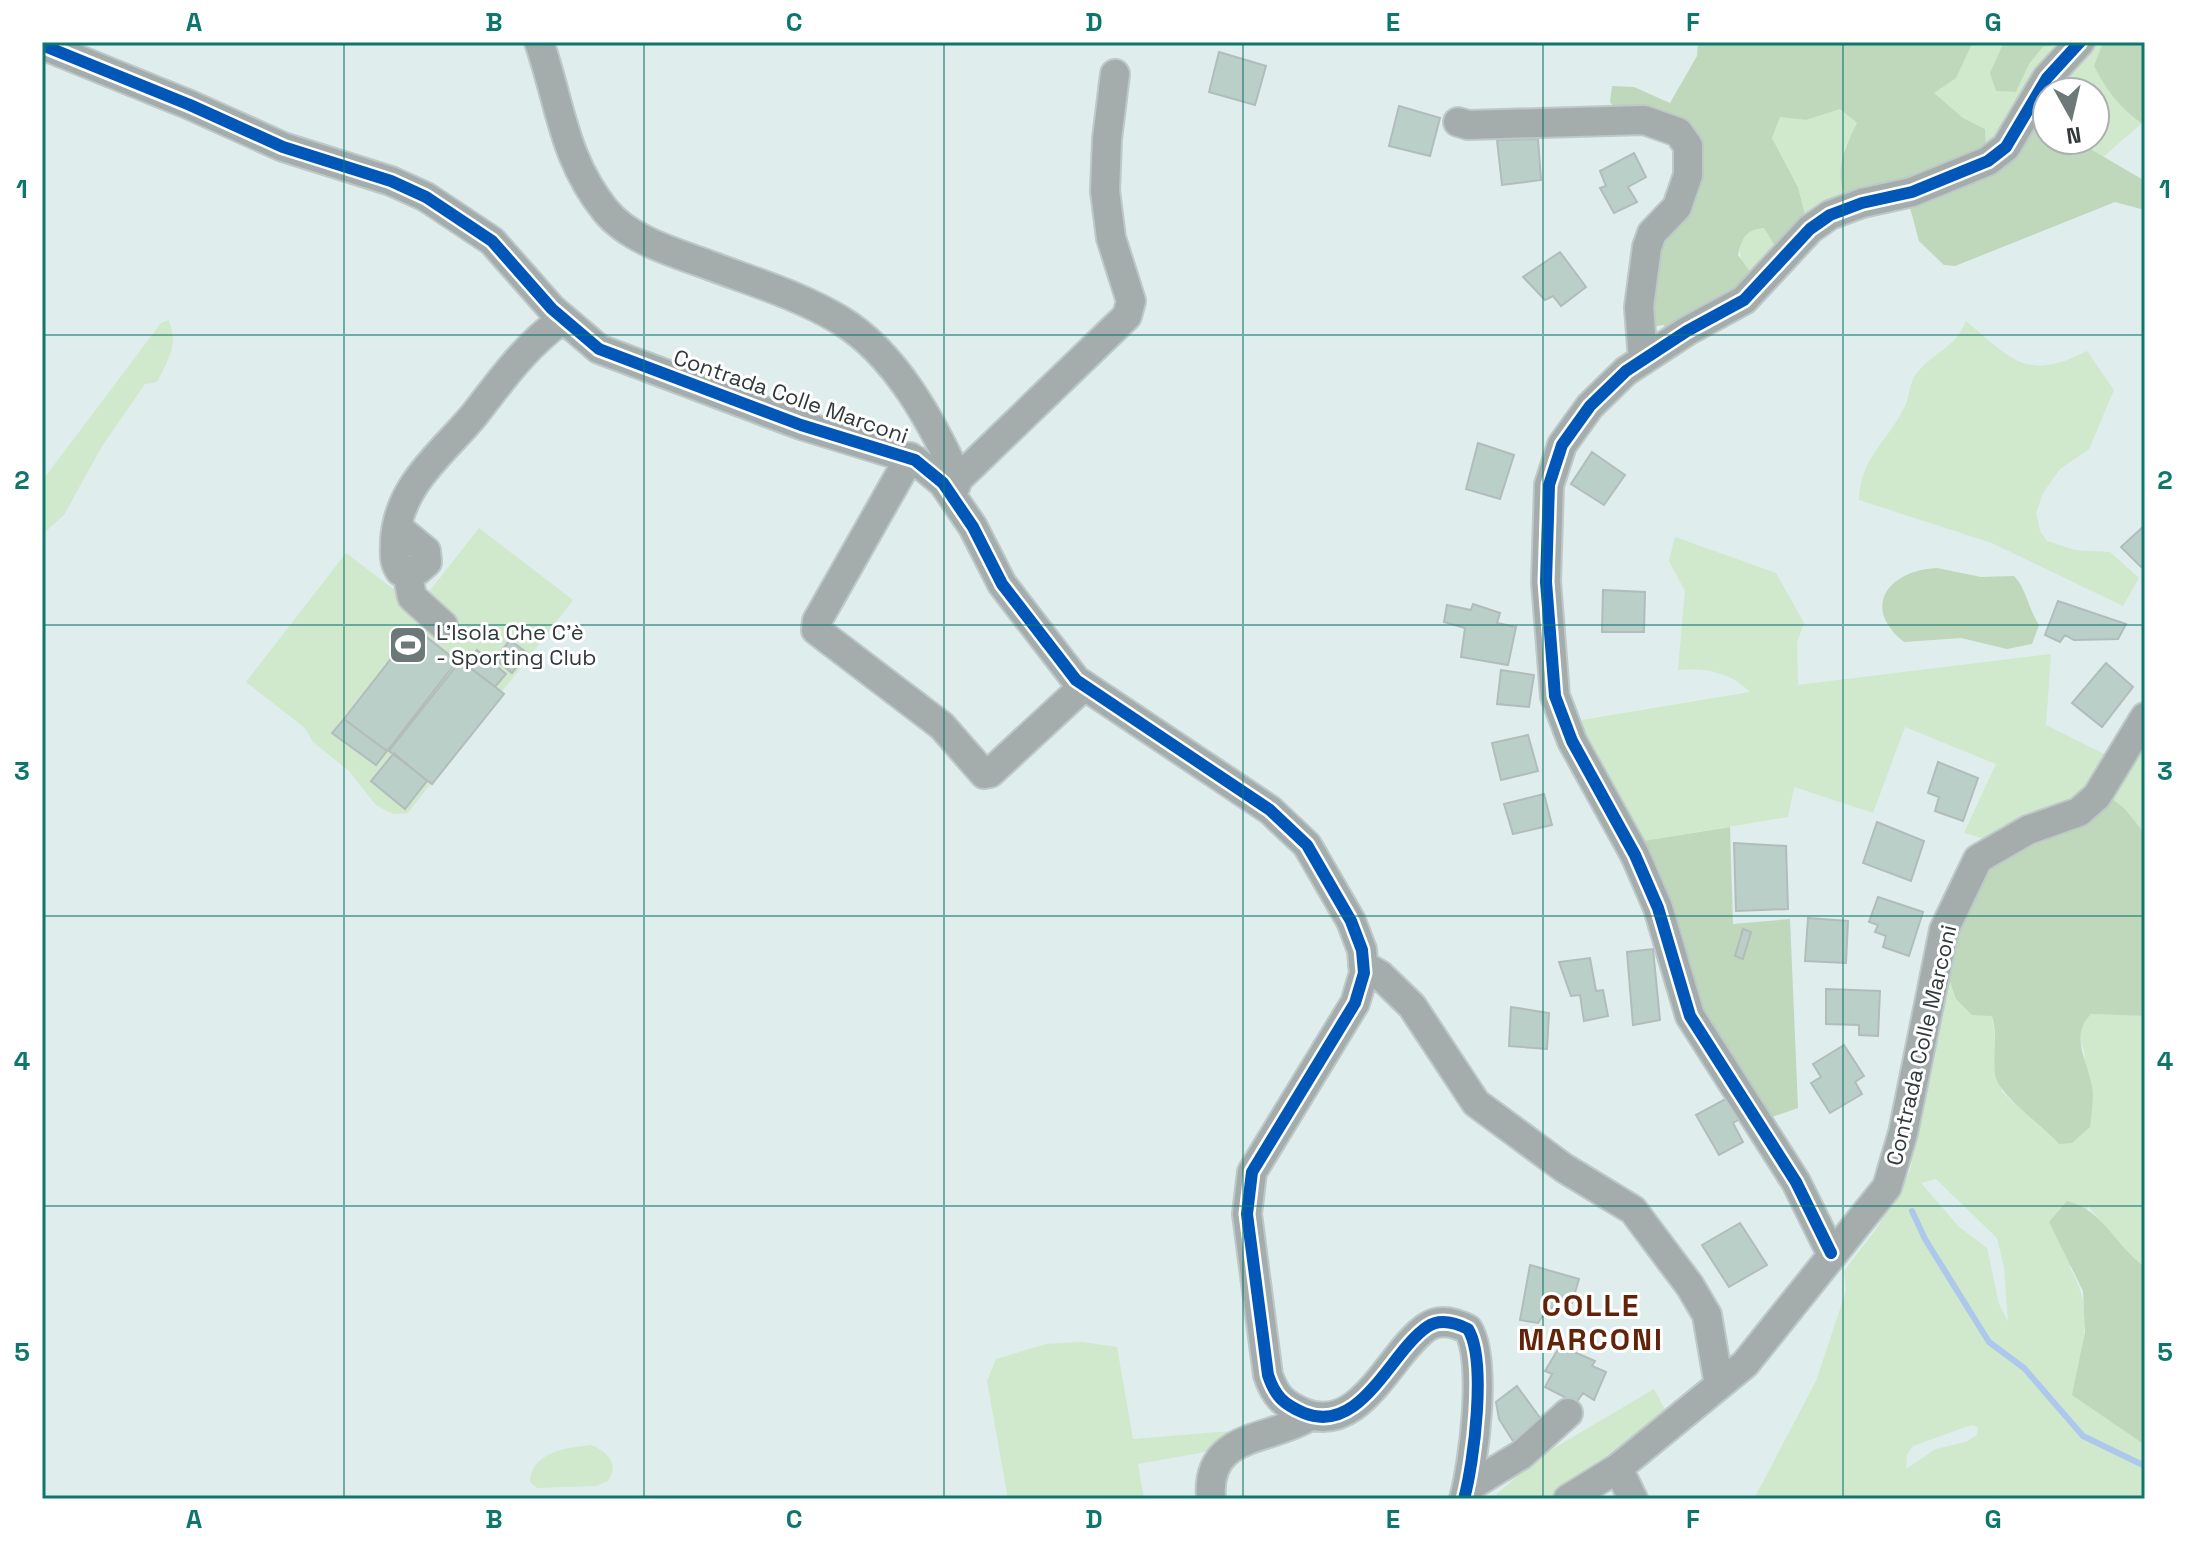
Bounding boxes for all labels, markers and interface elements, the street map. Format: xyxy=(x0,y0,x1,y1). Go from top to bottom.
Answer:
text: A xyxy=(186,5,203,39)
text: B xyxy=(485,5,503,39)
text: C xyxy=(786,5,802,39)
text: D xyxy=(1085,5,1103,39)
text: E xyxy=(1386,5,1400,39)
text: F xyxy=(1686,5,1700,39)
text: G xyxy=(1984,5,2002,39)
north arrow xyxy=(2031,76,2111,156)
text: N xyxy=(2065,121,2083,151)
text: 1 xyxy=(16,172,28,206)
text: 1 xyxy=(2159,172,2171,206)
street label: Contrada Colle Marconi xyxy=(670,343,912,449)
text: 2 xyxy=(14,463,30,497)
text: 2 xyxy=(2157,463,2173,497)
place label: L'Isola Che C'è - Sporting Club xyxy=(436,618,596,671)
sports icon: L'Isola Che C'è - Sporting Club xyxy=(387,624,429,666)
text: 3 xyxy=(14,754,30,788)
text: 3 xyxy=(2157,754,2173,788)
street label: Contrada Colle Marconi xyxy=(1880,922,1962,1168)
text: 4 xyxy=(14,1044,30,1078)
text: 4 xyxy=(2157,1044,2173,1078)
district label: COLLE MARCONI xyxy=(1518,1286,1664,1359)
text: 5 xyxy=(14,1335,30,1369)
text: 5 xyxy=(2157,1335,2173,1369)
text: A xyxy=(186,1502,203,1536)
text: B xyxy=(485,1502,503,1536)
text: C xyxy=(786,1502,802,1536)
text: D xyxy=(1085,1502,1103,1536)
text: E xyxy=(1386,1502,1400,1536)
text: F xyxy=(1686,1502,1700,1536)
text: G xyxy=(1984,1502,2002,1536)

